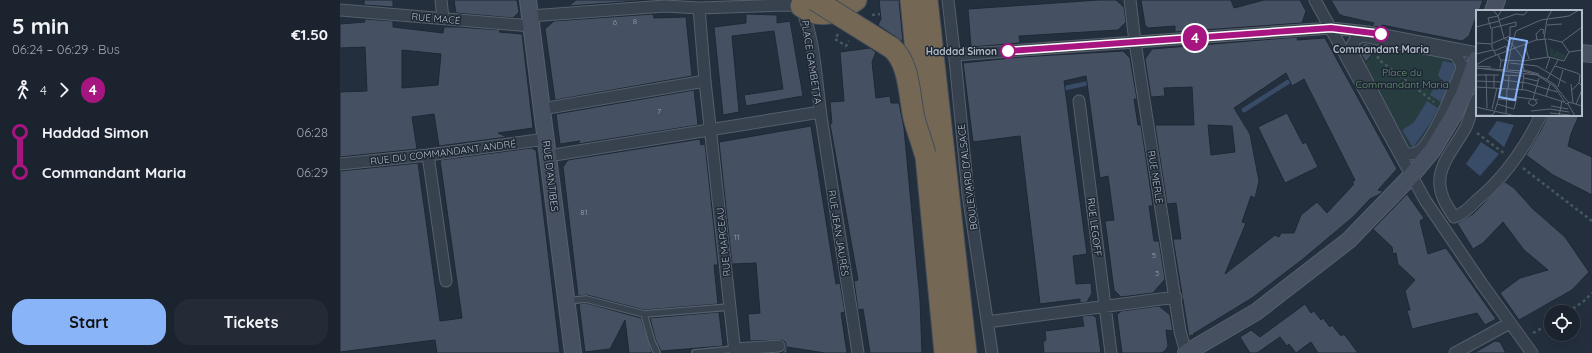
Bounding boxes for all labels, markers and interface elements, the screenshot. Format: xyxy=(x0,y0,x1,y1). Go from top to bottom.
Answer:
street label: RUE MACÉ xyxy=(411,10,461,27)
inset map xyxy=(1476,10,1582,116)
text: 5 min xyxy=(12,12,69,40)
house number: 8 xyxy=(633,16,637,26)
house number: 6 xyxy=(613,17,618,27)
street label: PLACE GAMBETTA xyxy=(798,19,825,106)
text: €1.50 xyxy=(291,25,328,44)
line badge: 4 xyxy=(1182,25,1208,51)
marker: Commandant Maria xyxy=(1373,26,1389,42)
text: 4 xyxy=(1191,29,1199,47)
text: 06:24 – 06:29 · Bus xyxy=(12,41,120,57)
marker: Haddad Simon xyxy=(1000,43,1016,59)
place label: Commandant Maria xyxy=(1333,43,1429,56)
place label: Haddad Simon xyxy=(926,45,997,58)
park label: Place du Commandant Maria xyxy=(1355,66,1449,91)
icon: walk xyxy=(12,79,34,101)
icon: forward xyxy=(53,79,75,101)
text: 4 xyxy=(89,81,97,99)
text: 4 xyxy=(40,82,47,98)
house number: 7 xyxy=(657,106,661,116)
text: Haddad Simon xyxy=(42,123,149,142)
street label: BOULEVARD D'ALSACE xyxy=(954,123,980,231)
text: 06:28 xyxy=(297,124,328,140)
street label: RUE DU COMMANDANT ANDRÉ xyxy=(369,137,517,168)
street label: RUE D'ANTIBES xyxy=(540,140,561,213)
street label: RUE MERLE xyxy=(1145,149,1166,205)
text: Commandant Maria xyxy=(42,163,186,182)
text: 06:29 xyxy=(296,164,328,180)
street label: RUE JEAN JAURÈS xyxy=(825,189,852,278)
street label: RUE LEGOFF xyxy=(1084,197,1105,258)
house number: 81 xyxy=(580,207,588,217)
street label: RUE MARCEAU xyxy=(713,207,734,277)
house number: 11 xyxy=(734,232,740,242)
house number: 5 xyxy=(1152,250,1156,260)
house number: 3 xyxy=(1155,268,1159,278)
button: Start xyxy=(12,299,166,345)
button: Tickets xyxy=(174,299,328,345)
map controls xyxy=(1544,305,1580,341)
button: locate xyxy=(1544,305,1580,341)

